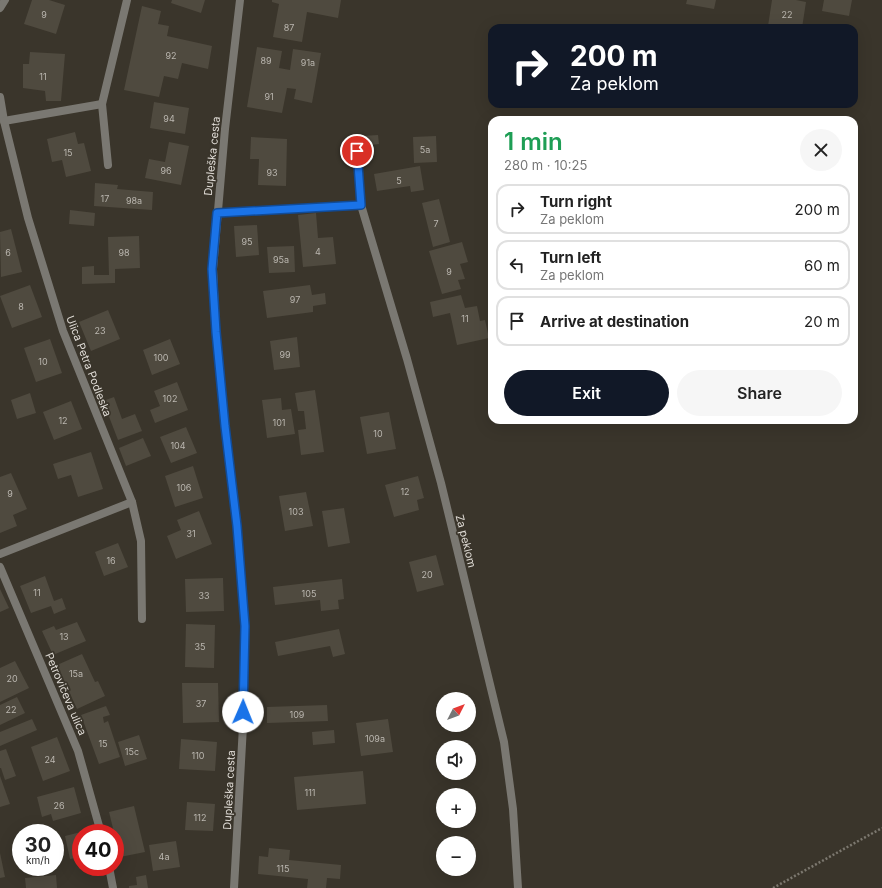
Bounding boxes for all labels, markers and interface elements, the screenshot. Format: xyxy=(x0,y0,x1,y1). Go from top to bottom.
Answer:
house number: 9 xyxy=(41,9,47,20)
house number: 22 xyxy=(782,9,792,20)
house number: 87 xyxy=(284,22,294,33)
text: 200 m xyxy=(570,39,658,73)
icon: right xyxy=(504,40,556,92)
house number: 92 xyxy=(165,50,177,61)
house number: 89 xyxy=(260,55,272,66)
house number: 91a xyxy=(301,57,315,68)
house number: 11 xyxy=(39,71,47,82)
text: Za peklom xyxy=(570,73,659,94)
house number: 91 xyxy=(264,91,274,102)
house number: 94 xyxy=(163,113,175,124)
street label: Dupleška cesta xyxy=(201,116,223,196)
text: 1 min xyxy=(504,127,563,156)
button: close xyxy=(800,129,842,171)
pin xyxy=(340,134,374,168)
icon: arrive xyxy=(346,140,368,162)
house number: 5a xyxy=(420,144,430,155)
house number: 15 xyxy=(63,147,73,158)
text: 280 m · 10:25 xyxy=(504,157,587,173)
house number: 96 xyxy=(160,165,172,176)
house number: 93 xyxy=(266,167,278,178)
house number: 5 xyxy=(396,175,402,186)
text: Turn right xyxy=(540,192,612,211)
house number: 17 xyxy=(101,193,109,204)
house number: 98a xyxy=(126,195,142,206)
icon: right xyxy=(506,198,528,220)
text: 200 m xyxy=(795,200,840,219)
text: Za peklom xyxy=(540,211,604,227)
house number: 7 xyxy=(433,218,439,229)
house number: 95 xyxy=(241,236,253,247)
house number: 4 xyxy=(315,246,321,257)
house number: 6 xyxy=(5,247,11,258)
house number: 98 xyxy=(118,247,130,258)
text: Turn left xyxy=(540,248,601,267)
house number: 95a xyxy=(273,254,289,265)
icon: left xyxy=(506,254,528,276)
text: 60 m xyxy=(804,256,840,275)
house number: 9 xyxy=(446,266,452,277)
text: Za peklom xyxy=(540,267,604,283)
house number: 97 xyxy=(290,294,300,305)
house number: 8 xyxy=(18,301,24,312)
icon: arrive xyxy=(506,310,528,332)
text: Arrive at destination xyxy=(540,312,689,331)
text: 20 m xyxy=(804,312,840,331)
house number: 11 xyxy=(461,313,469,324)
street label: Ulica Petra Podleska xyxy=(63,314,115,418)
house number: 23 xyxy=(94,325,106,336)
house number: 99 xyxy=(279,349,291,360)
house number: 100 xyxy=(153,352,169,363)
house number: 10 xyxy=(38,356,48,367)
button: Exit xyxy=(504,370,669,416)
button: Share xyxy=(677,370,842,416)
house number: 102 xyxy=(163,393,177,404)
house number: 12 xyxy=(58,415,68,426)
house number: 101 xyxy=(273,417,286,428)
house number: 10 xyxy=(373,428,383,439)
house number: 104 xyxy=(170,440,186,451)
house number: 106 xyxy=(177,482,192,493)
house number: 12 xyxy=(400,486,410,497)
house number: 9 xyxy=(7,488,13,499)
house number: 103 xyxy=(289,506,304,517)
street label: Za peklom xyxy=(453,513,479,569)
house number: 31 xyxy=(186,528,196,539)
house number: 16 xyxy=(106,555,116,566)
house number: 20 xyxy=(421,569,433,580)
house number: 11 xyxy=(33,587,41,598)
house number: 105 xyxy=(302,588,316,599)
house number: 33 xyxy=(198,590,210,601)
house number: 13 xyxy=(59,631,69,642)
house number: 35 xyxy=(194,641,206,652)
street label: Petrovičeva ulica xyxy=(42,651,90,737)
house number: 15a xyxy=(69,668,83,679)
house number: 20 xyxy=(6,673,18,684)
position arrow xyxy=(222,691,264,733)
north arrow xyxy=(436,692,476,732)
map controls xyxy=(436,692,476,876)
house number: 37 xyxy=(196,698,206,709)
house number: 22 xyxy=(6,704,16,715)
house number: 109 xyxy=(290,709,305,720)
house number: 109a xyxy=(365,733,385,744)
house number: 15 xyxy=(98,738,108,749)
button: sound xyxy=(436,740,476,780)
house number: 15c xyxy=(125,746,139,757)
house number: 110 xyxy=(192,750,205,761)
street label: Dupleška cesta xyxy=(220,750,238,830)
house number: 24 xyxy=(44,754,56,765)
house number: 111 xyxy=(305,787,315,798)
button: + xyxy=(436,788,476,828)
house number: 26 xyxy=(53,800,65,811)
house number: 112 xyxy=(194,812,206,823)
speed limit sign: 40 xyxy=(72,824,124,876)
text: 30 xyxy=(25,833,51,857)
button: − xyxy=(436,836,476,876)
house number: 4a xyxy=(159,851,169,862)
text: km/h xyxy=(26,854,50,866)
house number: 115 xyxy=(277,863,289,874)

